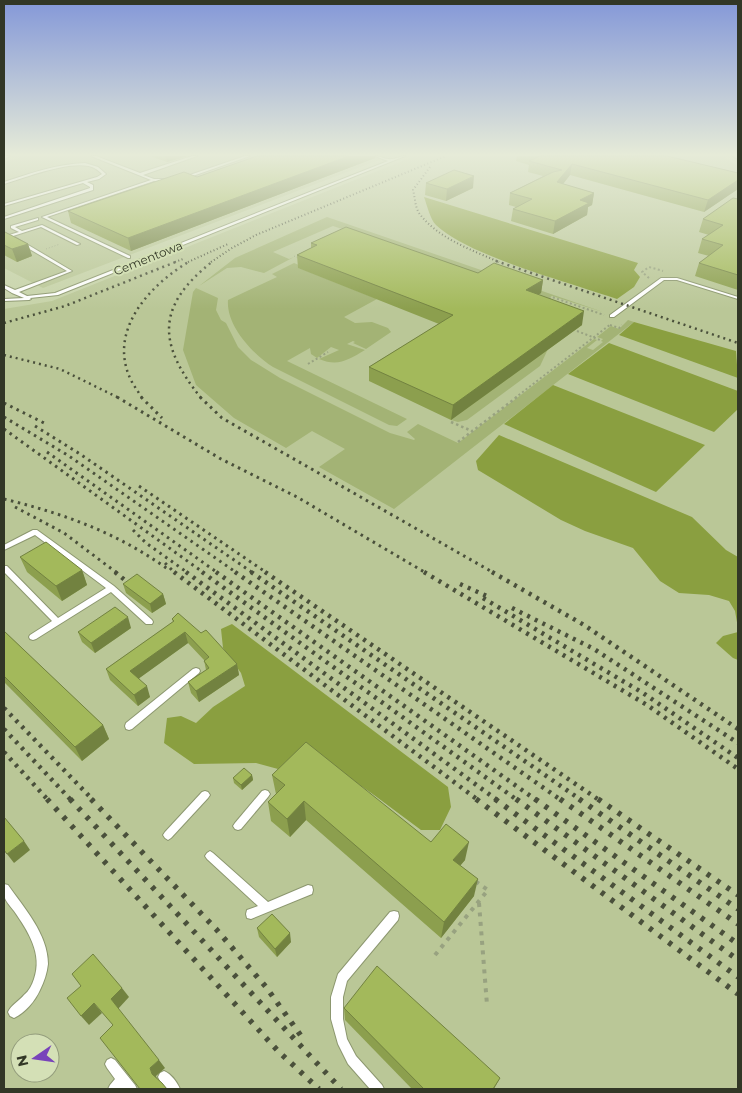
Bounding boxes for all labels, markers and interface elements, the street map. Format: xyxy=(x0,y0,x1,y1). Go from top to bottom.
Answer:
street label: Cementowa xyxy=(111,237,185,279)
north arrow xyxy=(10,1033,60,1083)
text: N xyxy=(12,1053,32,1068)

